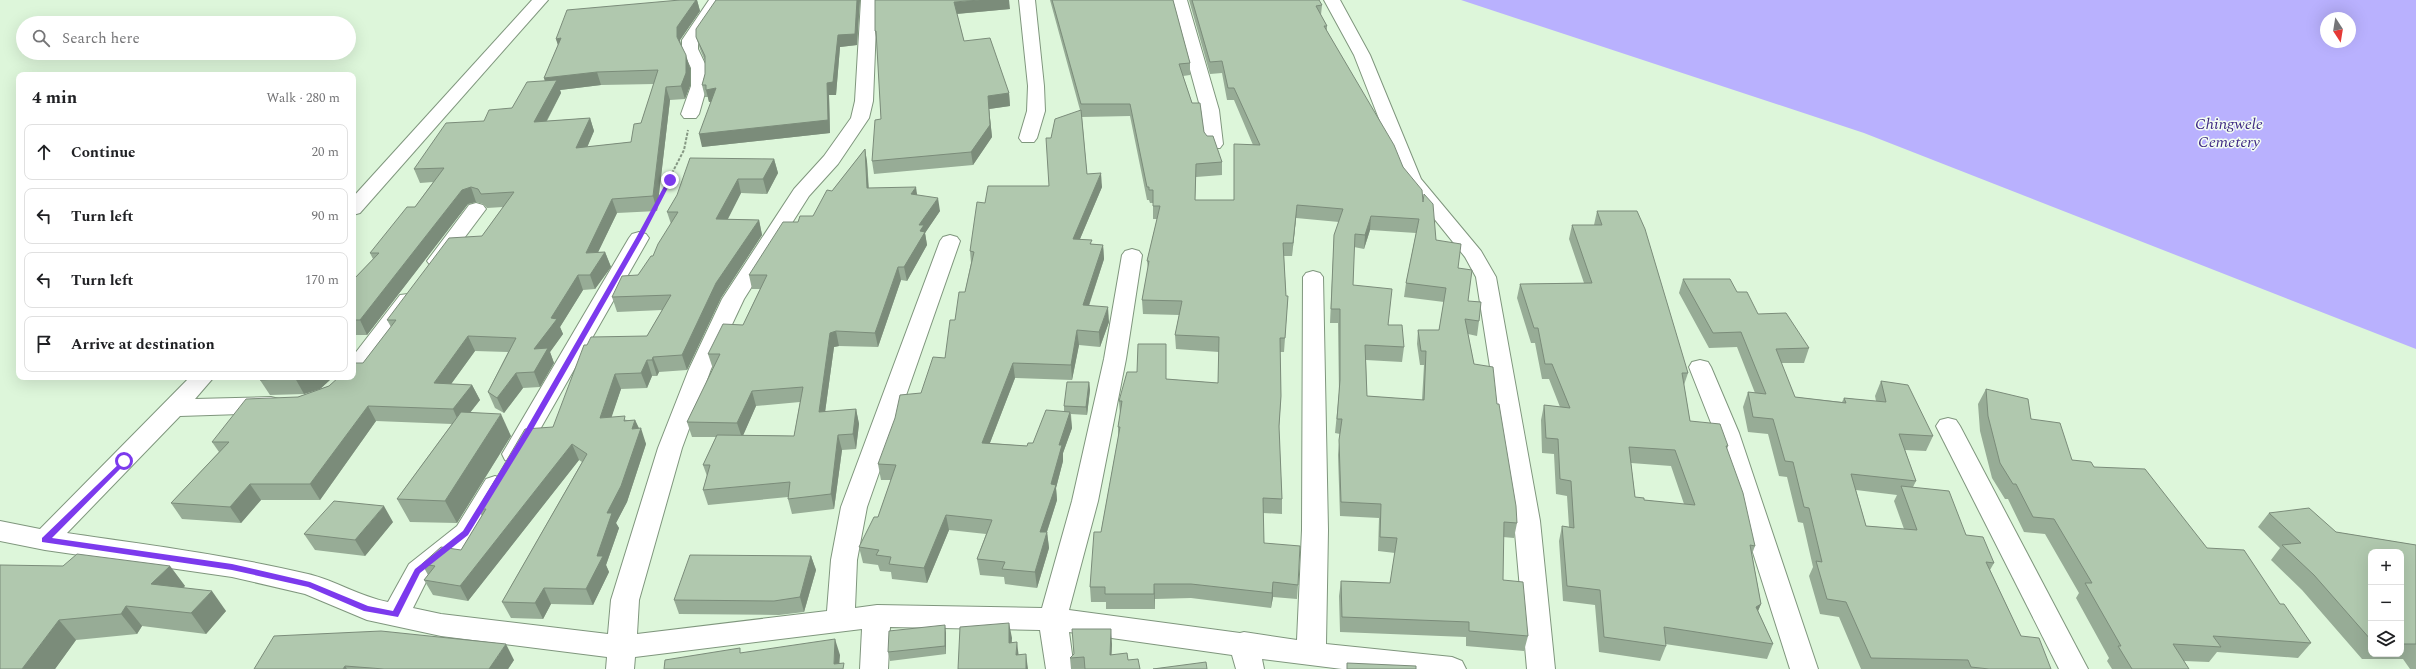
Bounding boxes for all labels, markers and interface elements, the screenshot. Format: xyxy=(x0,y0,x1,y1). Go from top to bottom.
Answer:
north arrow xyxy=(2320,12,2356,48)
search box xyxy=(16,16,356,60)
icon: search xyxy=(30,27,52,49)
text: Search here xyxy=(62,27,140,50)
text: 4 min xyxy=(32,85,77,111)
text: Walk · 280 m xyxy=(266,88,340,108)
park label: Chingwele Cemetery xyxy=(2195,112,2263,154)
icon: ahead xyxy=(33,141,55,163)
text: Continue xyxy=(71,141,136,164)
text: 20 m xyxy=(312,142,339,162)
route end xyxy=(661,171,679,189)
icon: left xyxy=(33,205,55,227)
text: Turn left xyxy=(71,205,133,228)
text: 90 m xyxy=(312,206,339,226)
icon: left xyxy=(33,269,55,291)
text: Turn left xyxy=(71,269,133,292)
text: 170 m xyxy=(305,270,339,290)
icon: arrive xyxy=(33,333,55,355)
text: Arrive at destination xyxy=(71,333,215,356)
route start xyxy=(115,452,133,470)
map controls xyxy=(2368,549,2404,657)
button: + xyxy=(2368,549,2404,585)
button: − xyxy=(2368,585,2404,621)
button: layers xyxy=(2368,621,2404,657)

